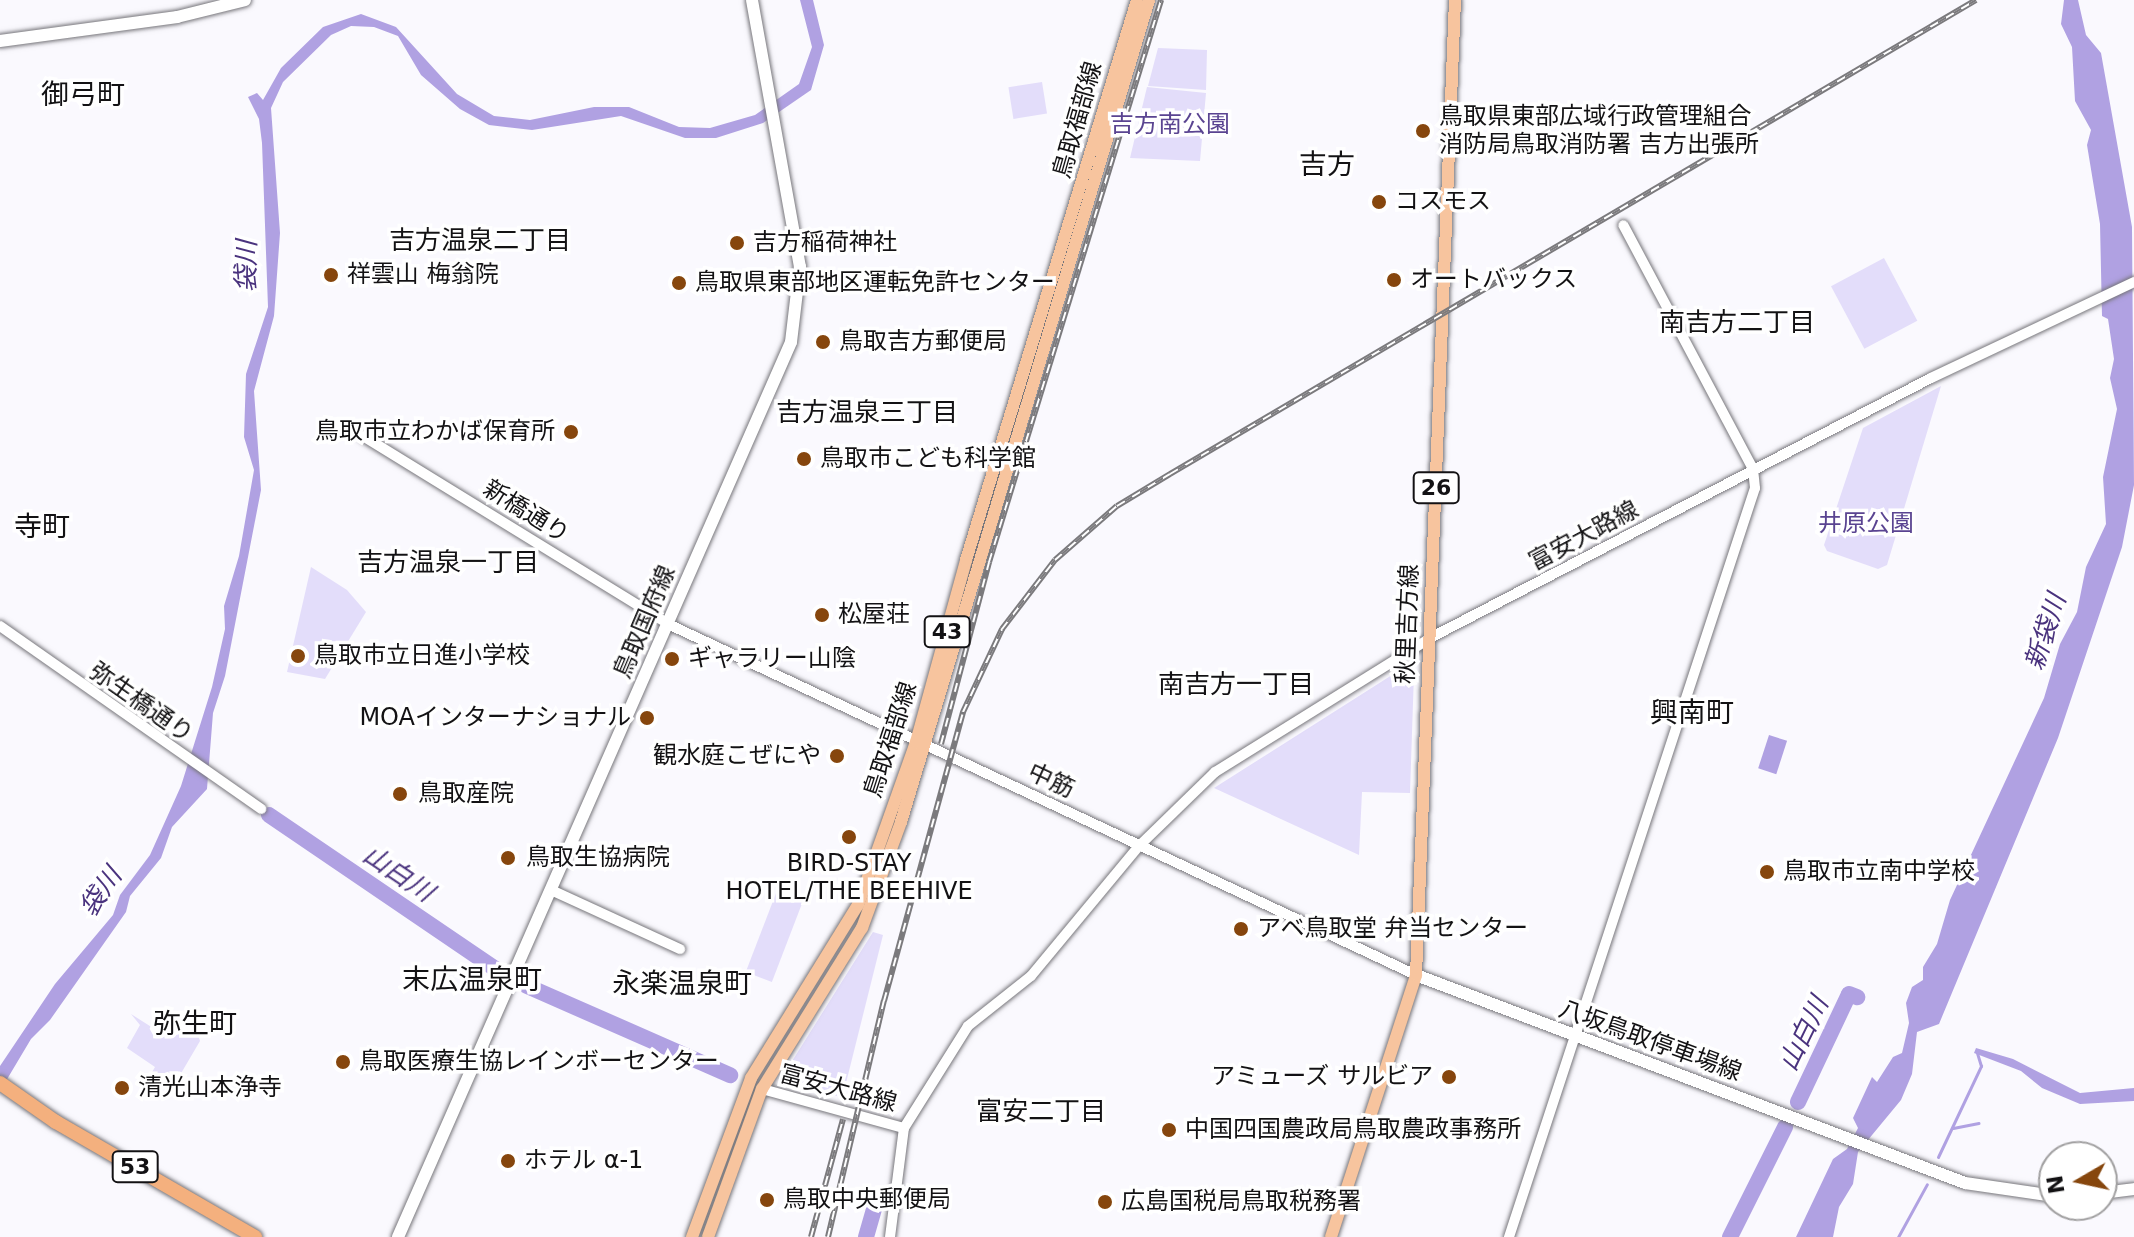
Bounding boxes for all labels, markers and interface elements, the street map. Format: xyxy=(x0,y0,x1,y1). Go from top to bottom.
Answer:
street label: 鳥取福部線 xyxy=(1048,58,1108,182)
district label: 御弓町 xyxy=(41,78,125,112)
place label: 鳥取県東部広域行政管理組合 消防局鳥取消防署 吉方出張所 xyxy=(1439,103,1759,159)
park label: 吉方南公園 xyxy=(1110,111,1230,139)
marker: 鳥取県東部広域行政管理組合 消防局鳥取消防署 吉方出張所 xyxy=(1414,122,1432,140)
district label: 吉方 xyxy=(1299,148,1355,182)
place label: コスモス xyxy=(1395,188,1491,216)
marker: コスモス xyxy=(1370,193,1388,211)
district label: 吉方温泉二丁目 xyxy=(389,225,571,257)
place label: 吉方稲荷神社 xyxy=(753,229,897,257)
marker: 吉方稲荷神社 xyxy=(728,234,746,252)
water label: 袋川 xyxy=(231,240,263,292)
place label: 祥雲山 梅翁院 xyxy=(347,261,499,289)
marker: 祥雲山 梅翁院 xyxy=(322,266,340,284)
place label: オートバックス xyxy=(1410,266,1578,294)
place label: 鳥取県東部地区運転免許センター xyxy=(695,269,1055,297)
marker: オートバックス xyxy=(1385,271,1403,289)
marker: 鳥取県東部地区運転免許センター xyxy=(670,274,688,292)
district label: 南吉方二丁目 xyxy=(1659,307,1815,339)
place label: 鳥取吉方郵便局 xyxy=(839,328,1007,356)
marker: 鳥取吉方郵便局 xyxy=(814,333,832,351)
district label: 吉方温泉三丁目 xyxy=(776,397,958,429)
place label: 鳥取市立わかば保育所 xyxy=(315,418,555,446)
marker: 鳥取市立わかば保育所 xyxy=(562,423,580,441)
place label: 鳥取市こども科学館 xyxy=(820,445,1036,473)
marker: 鳥取市こども科学館 xyxy=(795,450,813,468)
road number: 26 xyxy=(1412,470,1460,506)
street label: 新橋通り xyxy=(478,474,574,550)
street label: 富安大路線 xyxy=(1524,495,1644,577)
district label: 寺町 xyxy=(14,510,70,544)
park label: 井原公園 xyxy=(1818,510,1914,538)
district label: 吉方温泉一丁目 xyxy=(357,547,539,579)
street label: 鳥取国府線 xyxy=(608,561,682,683)
street label: 秋里吉方線 xyxy=(1392,564,1424,684)
water label: 新袋川 xyxy=(2019,590,2073,674)
place label: 松屋荘 xyxy=(838,601,910,629)
marker: 松屋荘 xyxy=(813,606,831,624)
road number: 43 xyxy=(923,614,971,650)
place label: 鳥取市立日進小学校 xyxy=(314,642,530,670)
place label: ギャラリー山陰 xyxy=(688,645,856,673)
marker: 鳥取市立日進小学校 xyxy=(289,647,307,665)
marker: ギャラリー山陰 xyxy=(663,650,681,668)
street label: 弥生橋通り xyxy=(84,657,198,749)
district label: 南吉方一丁目 xyxy=(1158,669,1314,701)
street label: 鳥取福部線 xyxy=(859,678,923,802)
district label: 興南町 xyxy=(1650,696,1734,730)
place label: MOAインターナショナル xyxy=(359,704,631,732)
marker: MOAインターナショナル xyxy=(638,709,656,727)
place label: 観水庭こぜにや xyxy=(653,742,821,770)
marker: 観水庭こぜにや xyxy=(828,747,846,765)
street label: 中筋 xyxy=(1023,758,1079,804)
place label: 鳥取産院 xyxy=(418,780,514,808)
marker: 鳥取産院 xyxy=(389,783,411,805)
marker: BIRD-STAY HOTEL/THE BEEHIVE xyxy=(840,828,858,846)
water label: 山白川 xyxy=(357,839,439,909)
place label: 鳥取生協病院 xyxy=(526,844,670,872)
marker: 鳥取生協病院 xyxy=(497,847,519,869)
place label: BIRD-STAY HOTEL/THE BEEHIVE xyxy=(725,850,973,906)
place label: 鳥取市立南中学校 xyxy=(1783,858,1975,886)
water label: 袋川 xyxy=(73,862,129,922)
marker: 鳥取市立南中学校 xyxy=(1758,863,1776,881)
place label: アベ鳥取堂 弁当センター xyxy=(1257,915,1529,943)
marker: アベ鳥取堂 弁当センター xyxy=(1232,920,1250,938)
district label: 末広温泉町 xyxy=(402,963,542,997)
district label: 永楽温泉町 xyxy=(612,967,752,1001)
water label: 山白川 xyxy=(1773,992,1835,1076)
street label: 八坂鳥取停車場線 xyxy=(1555,995,1745,1087)
district label: 弥生町 xyxy=(153,1007,237,1041)
place label: 鳥取医療生協レインボーセンター xyxy=(359,1048,719,1076)
marker: 鳥取医療生協レインボーセンター xyxy=(334,1053,352,1071)
street label: 富安大路線 xyxy=(776,1060,900,1118)
place label: アミューズ サルビア xyxy=(1209,1063,1433,1091)
marker: アミューズ サルビア xyxy=(1440,1068,1458,1086)
place label: 清光山本浄寺 xyxy=(138,1074,282,1102)
marker: 清光山本浄寺 xyxy=(113,1079,131,1097)
district label: 富安二丁目 xyxy=(976,1096,1106,1128)
place label: 中国四国農政局鳥取農政事務所 xyxy=(1185,1116,1521,1144)
marker: 中国四国農政局鳥取農政事務所 xyxy=(1160,1121,1178,1139)
north arrow xyxy=(2038,1141,2118,1221)
place label: ホテル α-1 xyxy=(524,1147,643,1175)
road number: 53 xyxy=(111,1149,159,1185)
marker: ホテル α-1 xyxy=(499,1152,517,1170)
text: N xyxy=(2042,1173,2070,1196)
place label: 鳥取中央郵便局 xyxy=(783,1186,951,1214)
place label: 広島国税局鳥取税務署 xyxy=(1121,1188,1361,1216)
marker: 鳥取中央郵便局 xyxy=(758,1191,776,1209)
marker: 広島国税局鳥取税務署 xyxy=(1096,1193,1114,1211)

